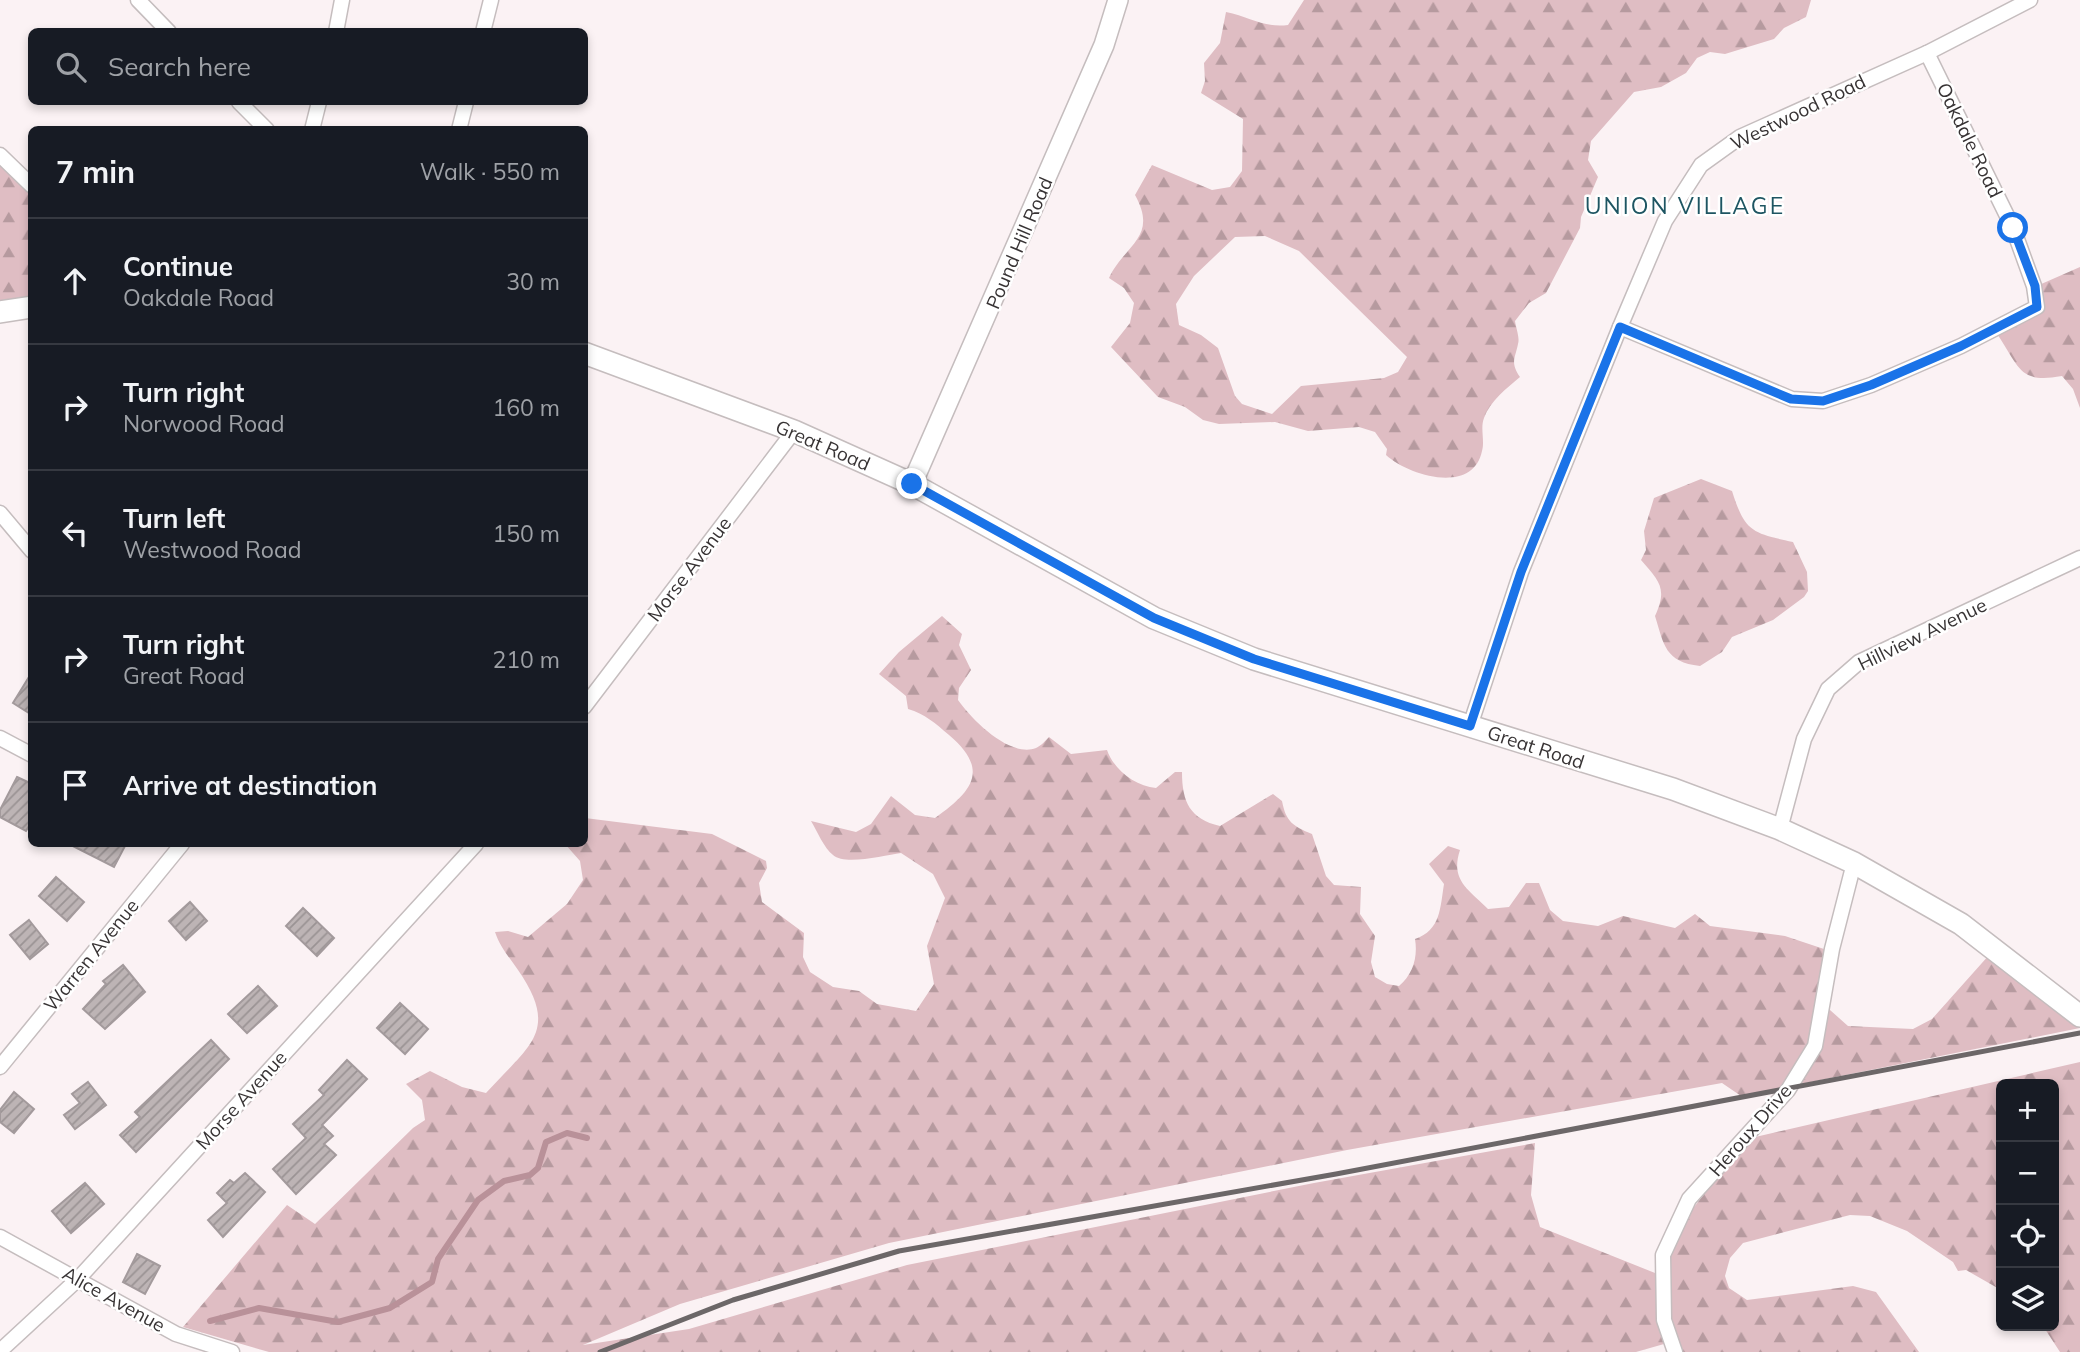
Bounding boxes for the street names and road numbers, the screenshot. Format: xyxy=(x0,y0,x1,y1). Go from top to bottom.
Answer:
street label: Westwood Road xyxy=(1726,69,1870,155)
street label: Oakdale Road xyxy=(1932,79,2008,201)
street label: Pound Hill Road xyxy=(980,173,1058,313)
street label: Great Road xyxy=(772,414,874,476)
street label: Morse Avenue xyxy=(642,512,736,626)
street label: Hillview Avenue xyxy=(1854,592,1990,676)
street label: Great Road xyxy=(1484,720,1588,774)
street label: Warren Avenue xyxy=(38,894,144,1016)
street label: Morse Avenue xyxy=(190,1046,292,1154)
street label: Heroux Drive xyxy=(1703,1079,1797,1181)
street label: Alice Avenue xyxy=(58,1261,170,1337)

